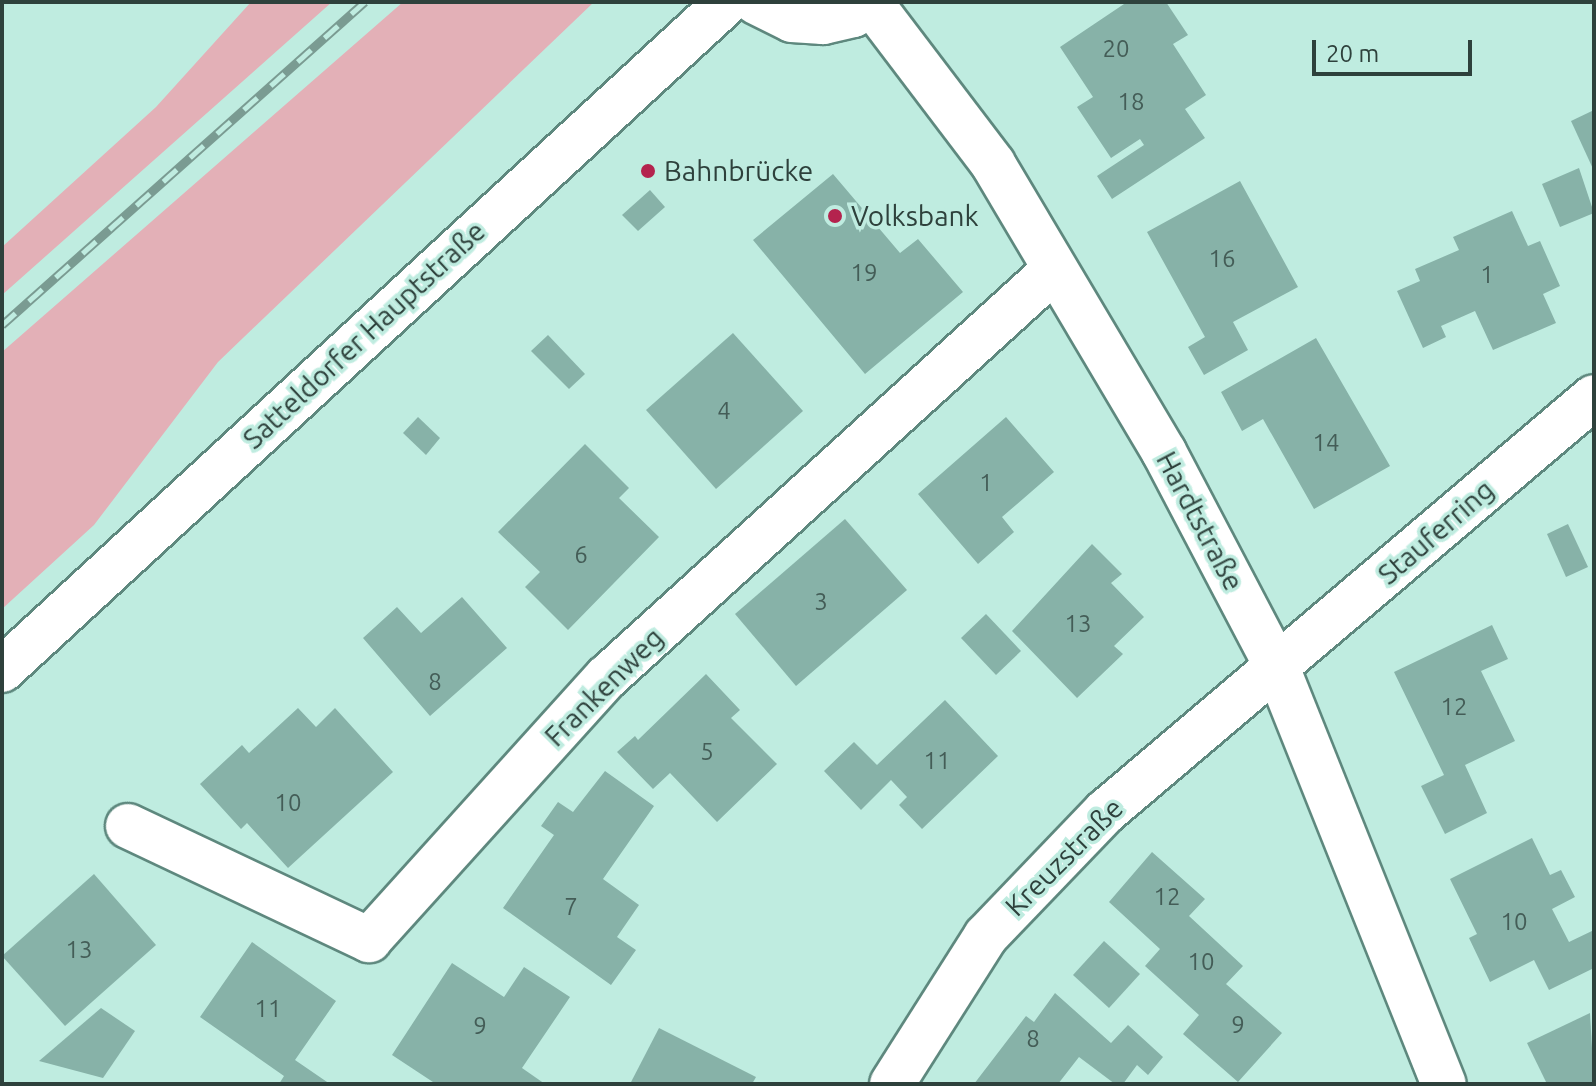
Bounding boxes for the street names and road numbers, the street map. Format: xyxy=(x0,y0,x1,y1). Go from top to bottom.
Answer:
street label: Satteldorfer Hauptstraße xyxy=(236,214,492,456)
street label: Hardtstraße xyxy=(1149,446,1251,596)
street label: Stauferring xyxy=(1371,473,1501,591)
street label: Frankenweg xyxy=(538,621,670,753)
street label: Kreuzstraße xyxy=(998,791,1130,923)

